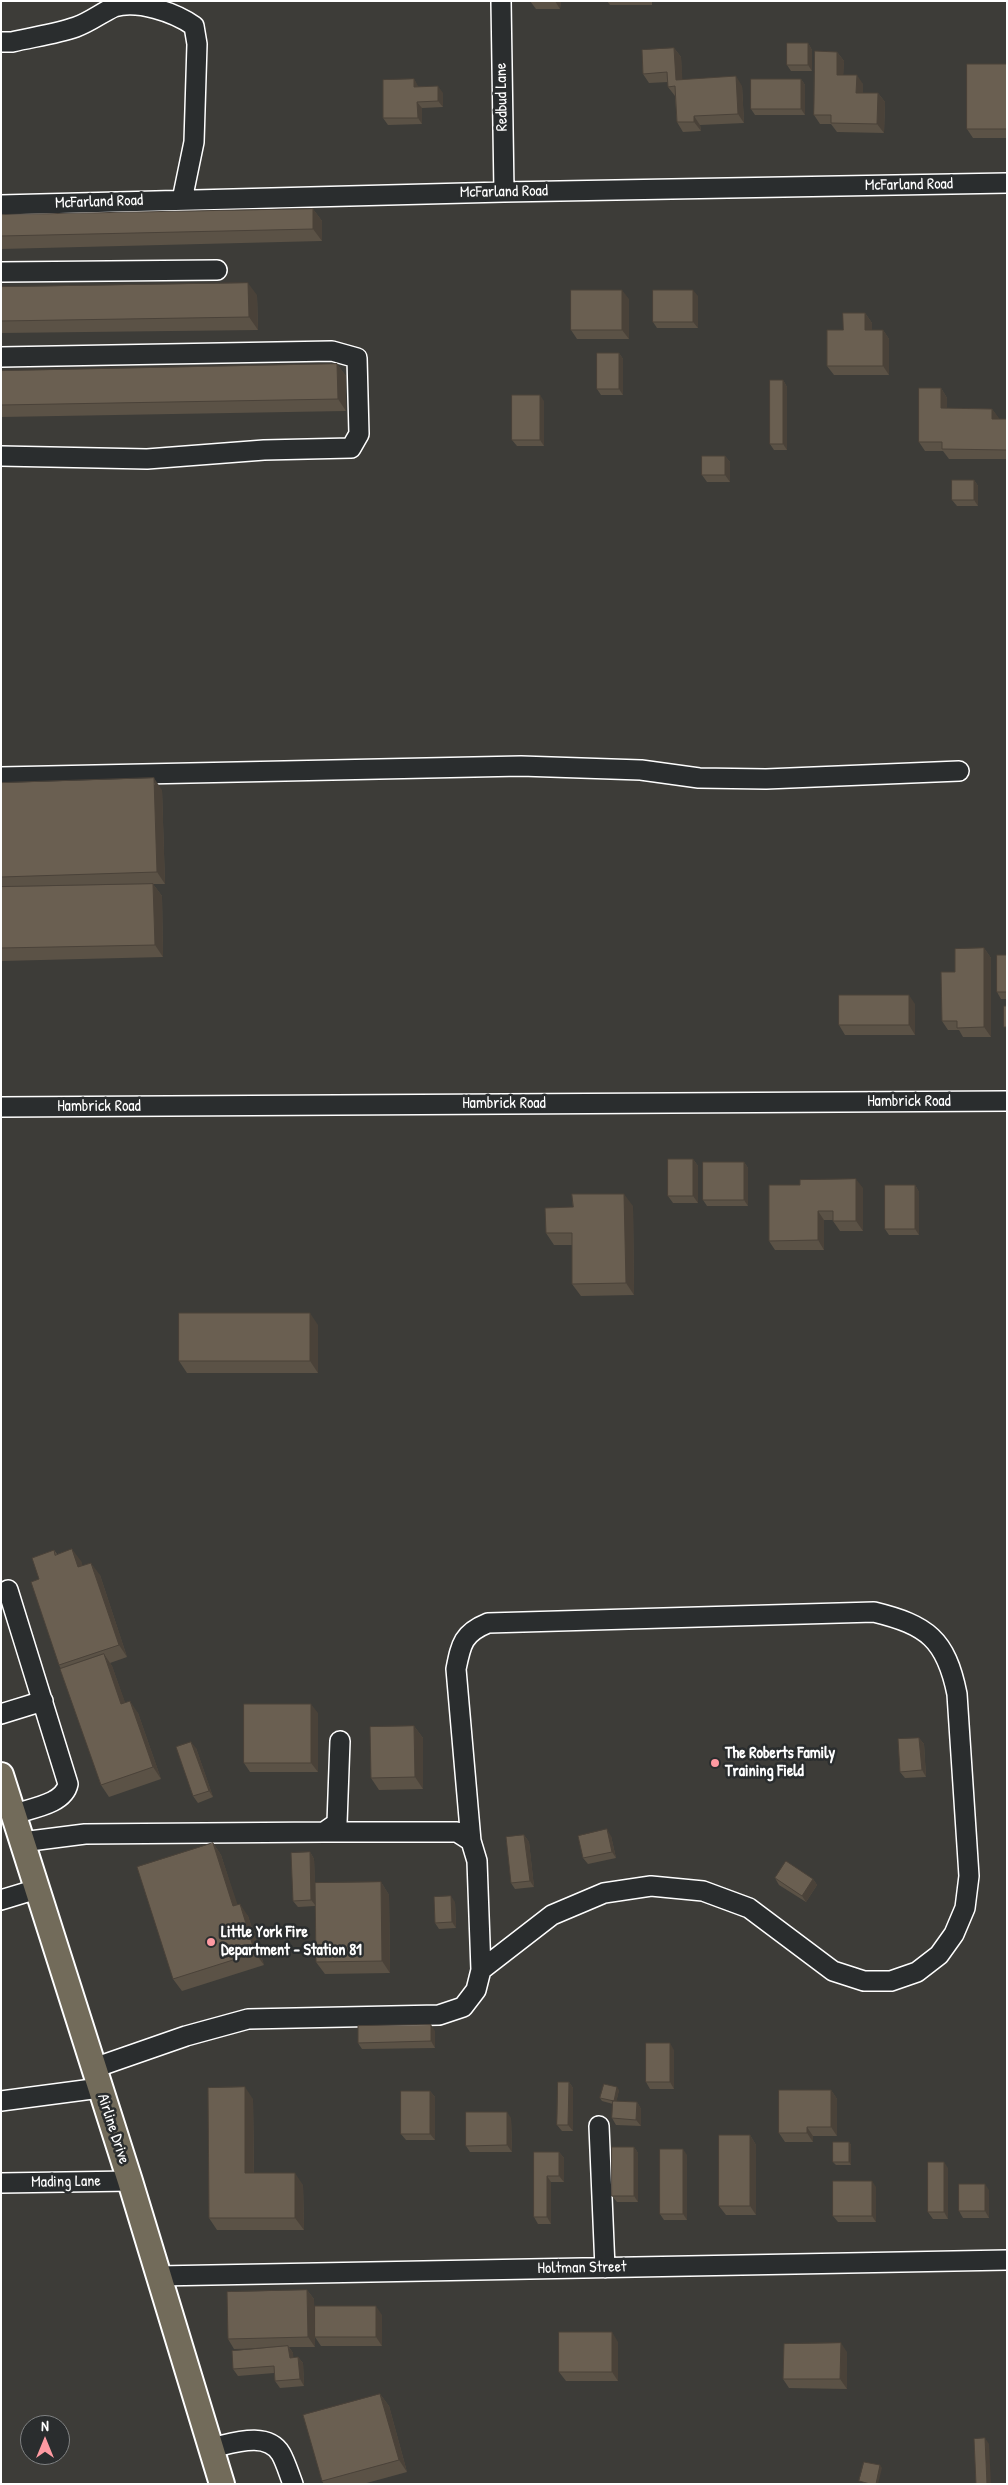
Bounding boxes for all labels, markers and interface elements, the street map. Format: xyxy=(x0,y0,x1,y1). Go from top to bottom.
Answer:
street label: Redbud Lane xyxy=(492,63,512,131)
street label: McFarland Road xyxy=(865,175,953,195)
street label: McFarland Road xyxy=(460,182,548,202)
street label: McFarland Road xyxy=(55,191,143,213)
street label: Hambrick Road xyxy=(867,1092,951,1112)
street label: Hambrick Road xyxy=(462,1094,546,1114)
street label: Hambrick Road xyxy=(57,1097,141,1117)
place label: The Roberts Family Training Field xyxy=(725,1744,835,1782)
marker: The Roberts Family Training Field xyxy=(709,1757,721,1769)
place label: Little York Fire Department - Station 81 xyxy=(221,1923,362,1961)
marker: Little York Fire Department - Station 81 xyxy=(205,1936,217,1948)
street label: Airline Drive xyxy=(93,2091,133,2167)
street label: Mading Lane xyxy=(31,2172,101,2192)
street label: Holtman Street xyxy=(537,2258,627,2278)
north arrow xyxy=(20,2415,70,2465)
text: N xyxy=(41,2416,49,2435)

